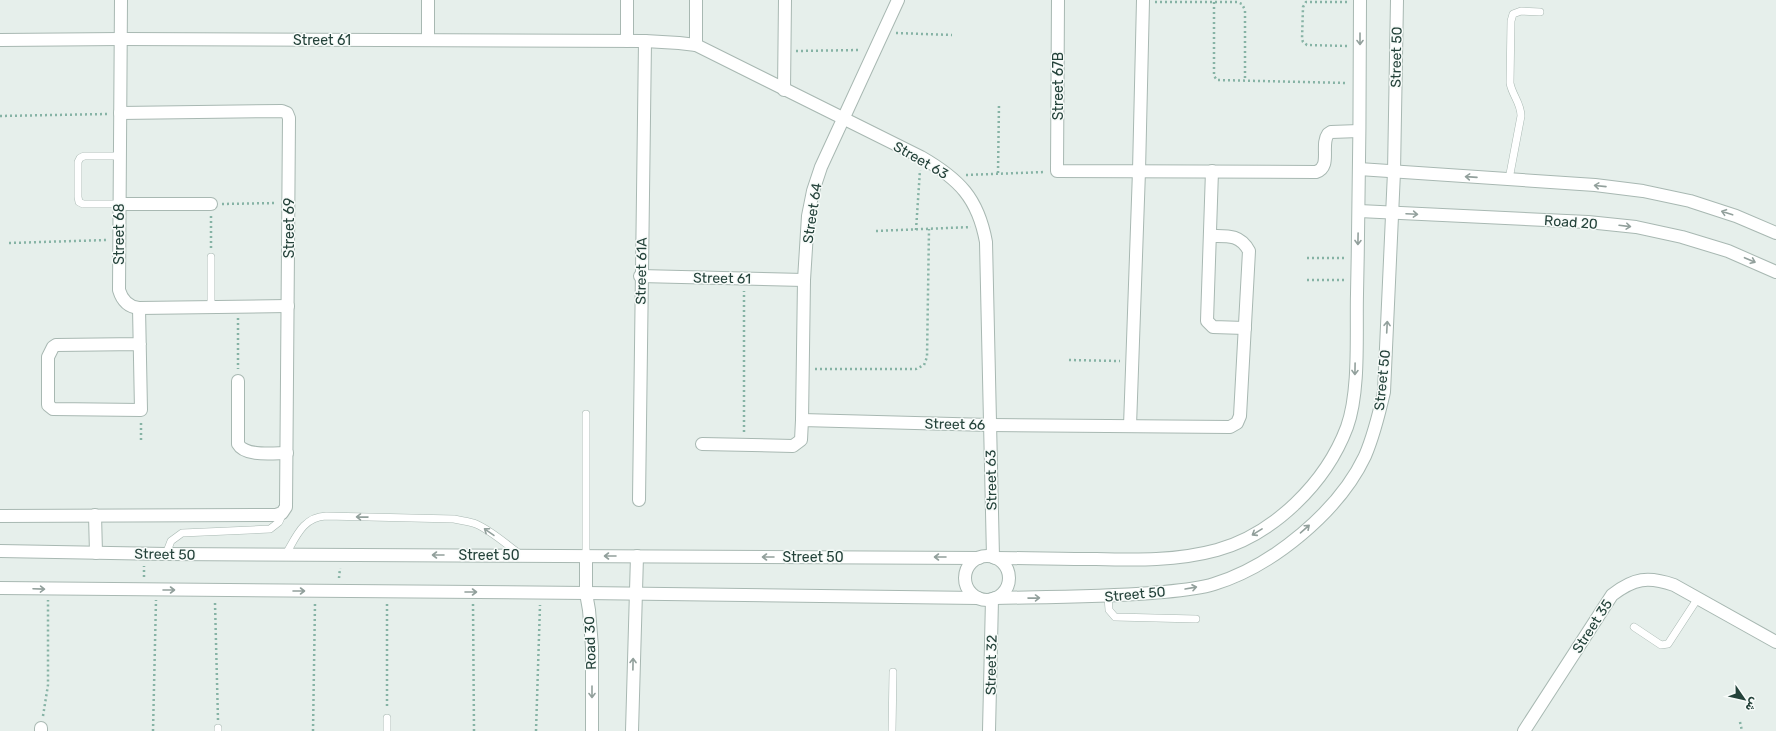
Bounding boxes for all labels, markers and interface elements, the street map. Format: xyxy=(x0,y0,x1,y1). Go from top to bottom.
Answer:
street label: Street 50 xyxy=(1387,26,1406,88)
street label: Street 61 xyxy=(293,32,351,49)
one-way arrow xyxy=(1356,32,1364,45)
street label: Street 67B xyxy=(1050,52,1067,120)
street label: Street 63 xyxy=(890,138,951,183)
one-way arrow xyxy=(1465,174,1478,181)
street label: Street 64 xyxy=(799,181,826,245)
one-way arrow xyxy=(1594,182,1607,190)
street label: Street 69 xyxy=(281,198,298,258)
street label: Street 68 xyxy=(111,203,128,265)
one-way arrow xyxy=(1721,209,1734,216)
one-way arrow xyxy=(1405,210,1418,218)
street label: Road 20 xyxy=(1544,212,1598,233)
one-way arrow xyxy=(1618,222,1631,230)
one-way arrow xyxy=(1354,232,1362,245)
street label: Street 61A xyxy=(632,237,651,305)
one-way arrow xyxy=(1744,257,1756,265)
street label: Street 61 xyxy=(693,269,751,288)
one-way arrow xyxy=(1383,321,1391,334)
street label: Street 50 xyxy=(1371,349,1394,411)
one-way arrow xyxy=(1352,362,1359,375)
street label: Street 66 xyxy=(924,415,986,434)
street label: Street 63 xyxy=(982,449,1001,511)
one-way arrow xyxy=(356,513,369,521)
one-way arrow xyxy=(1300,525,1310,534)
one-way arrow xyxy=(484,528,495,536)
one-way arrow xyxy=(1251,529,1263,537)
street label: Street 50 xyxy=(134,545,196,564)
street label: Street 50 xyxy=(458,547,520,564)
street label: Street 50 xyxy=(782,549,844,566)
one-way arrow xyxy=(432,551,445,559)
one-way arrow xyxy=(604,552,617,560)
one-way arrow xyxy=(762,553,775,561)
one-way arrow xyxy=(934,554,947,561)
street label: Street 50 xyxy=(1104,583,1166,606)
one-way arrow xyxy=(1184,584,1197,592)
one-way arrow xyxy=(32,585,45,593)
one-way arrow xyxy=(162,586,175,594)
one-way arrow xyxy=(292,587,305,595)
one-way arrow xyxy=(464,588,477,596)
one-way arrow xyxy=(1027,594,1040,602)
street label: Street 35 xyxy=(1569,596,1616,656)
street label: Road 30 xyxy=(581,616,600,670)
street label: Street 32 xyxy=(982,635,1001,695)
one-way arrow xyxy=(629,658,637,671)
north arrow xyxy=(1724,679,1764,719)
one-way arrow xyxy=(588,685,596,698)
text: ش xyxy=(1743,695,1761,714)

